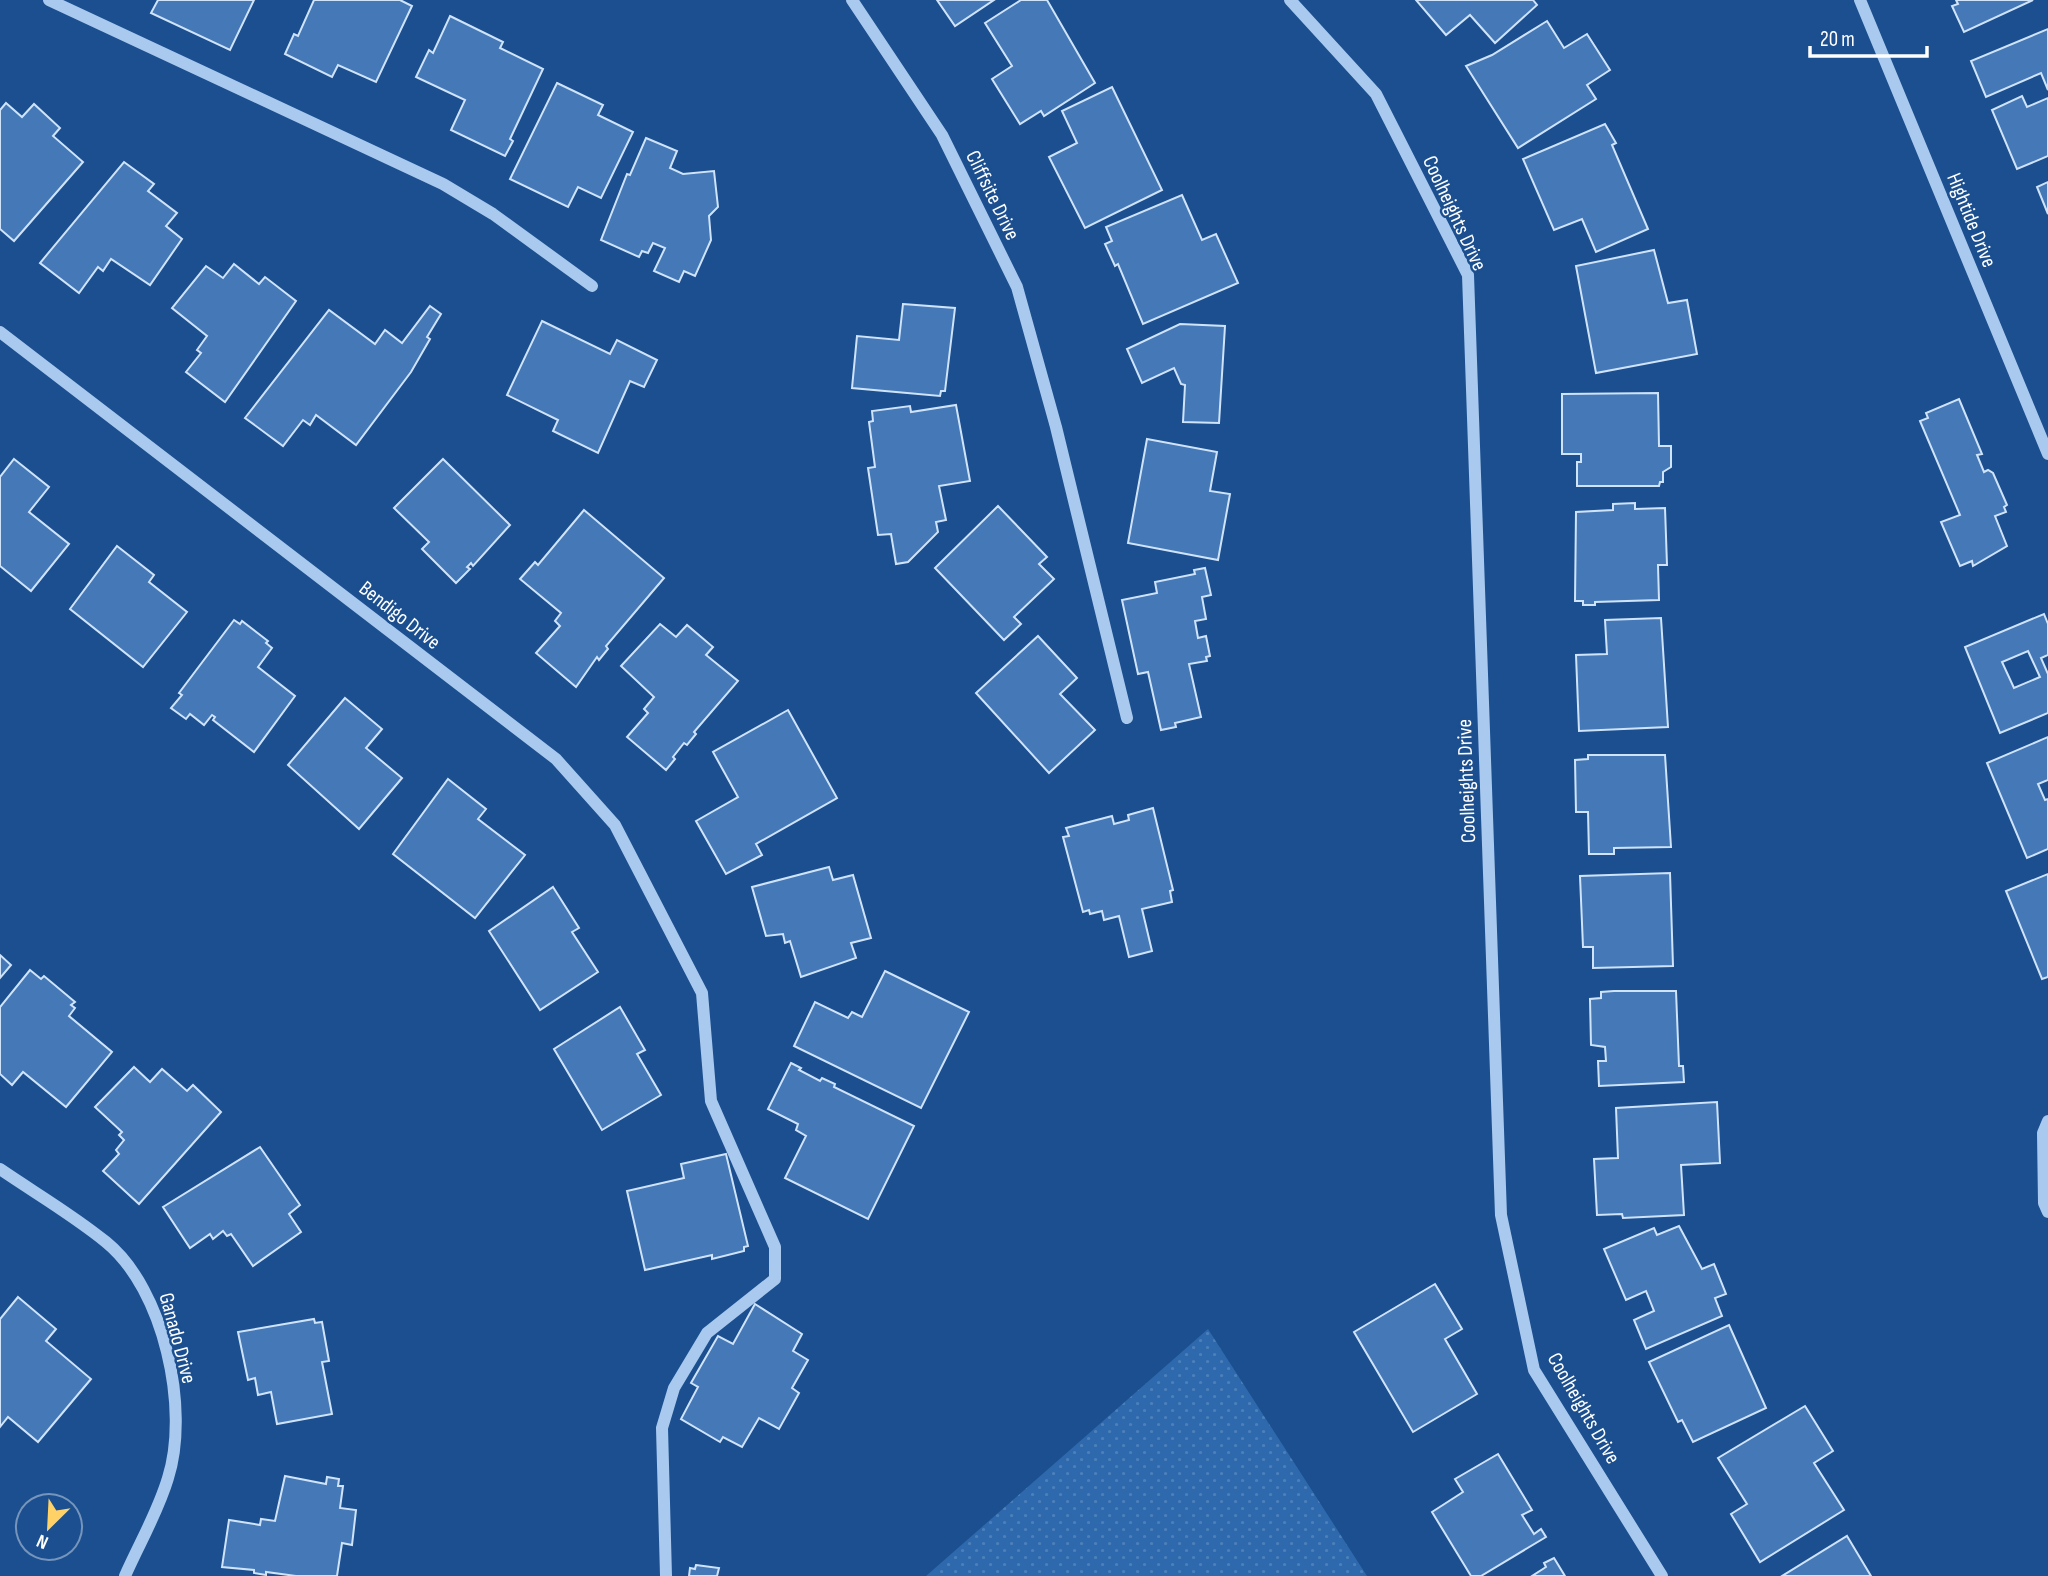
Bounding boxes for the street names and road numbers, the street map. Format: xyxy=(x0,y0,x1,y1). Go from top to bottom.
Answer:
street label: Cliffsite Drive xyxy=(960,146,1025,244)
street label: Coolheights Drive xyxy=(1417,152,1492,275)
street label: Hightide Drive xyxy=(1941,169,2002,271)
street label: Bendigo Drive xyxy=(354,576,445,655)
street label: Coolheights Drive xyxy=(1452,719,1481,843)
street label: Ganado Drive xyxy=(153,1290,202,1386)
street label: Coolheights Drive xyxy=(1542,1348,1625,1468)

